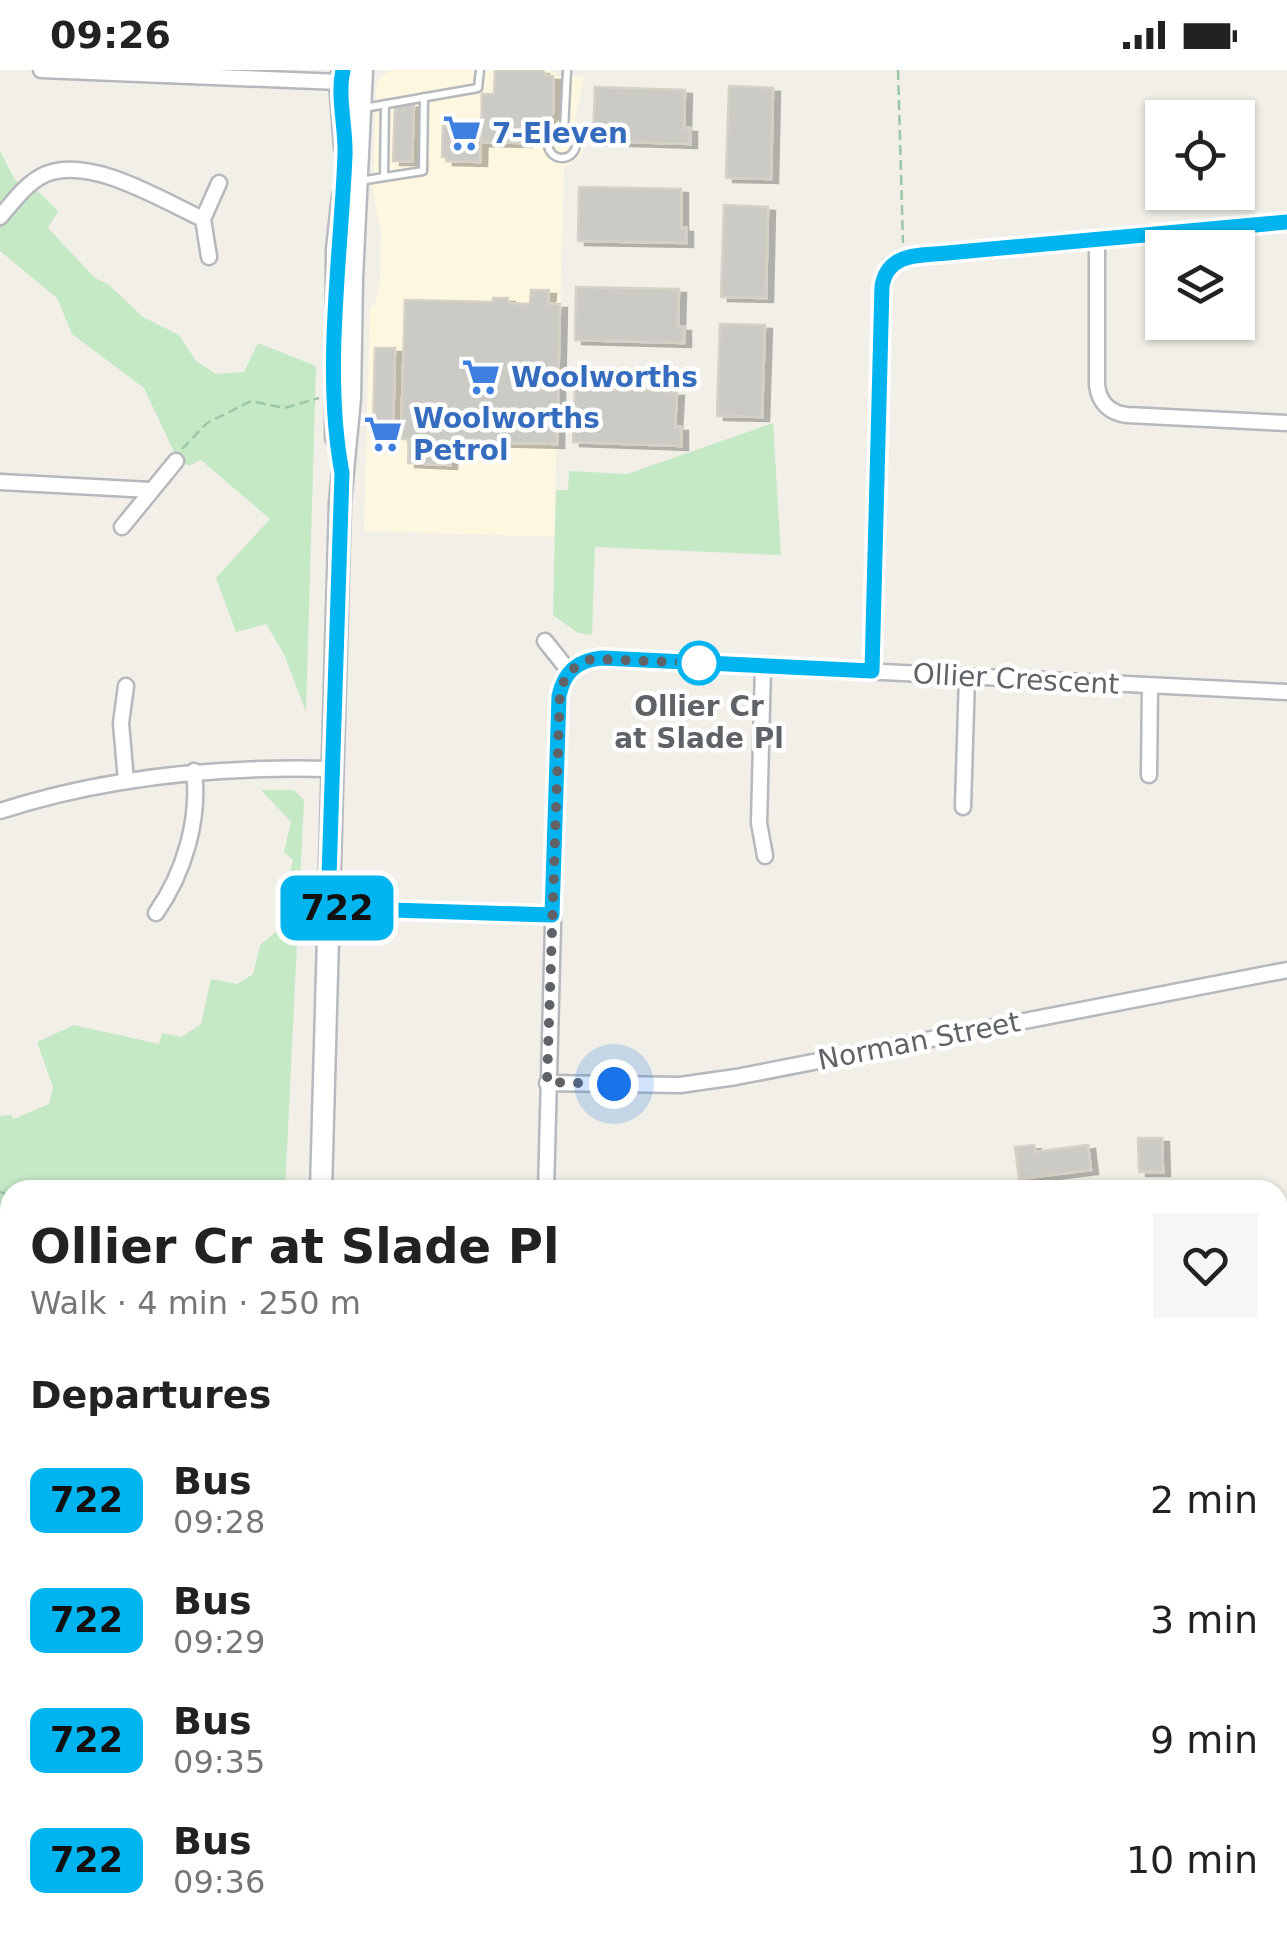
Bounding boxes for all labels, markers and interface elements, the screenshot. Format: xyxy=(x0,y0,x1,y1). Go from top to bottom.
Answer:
text: 09:26 xyxy=(50,13,171,57)
map controls xyxy=(1145,100,1255,340)
button: locate xyxy=(1145,100,1255,210)
supermarket icon: 7-Eleven xyxy=(441,112,483,154)
place label: 7-Eleven xyxy=(492,117,628,150)
button: layers xyxy=(1145,230,1255,340)
supermarket icon: Woolworths xyxy=(460,356,502,398)
place label: Woolworths xyxy=(511,361,698,394)
place label: Woolworths Petrol xyxy=(413,402,600,467)
supermarket icon: Woolworths Petrol xyxy=(362,413,404,455)
marker: Ollier Cr at Slade Pl xyxy=(678,642,720,684)
street label: Ollier Crescent xyxy=(912,657,1120,701)
place label: Ollier Cr at Slade Pl xyxy=(614,690,784,755)
line badge: 722 xyxy=(280,876,394,940)
text: 722 xyxy=(300,888,374,928)
street label: Norman Street xyxy=(815,1005,1023,1077)
your location xyxy=(589,1059,639,1109)
button: heart xyxy=(1153,1213,1258,1318)
text: Ollier Cr at Slade Pl xyxy=(30,1218,559,1274)
text: Walk · 4 min · 250 m xyxy=(30,1284,361,1322)
text: Departures xyxy=(30,1373,271,1417)
text: Bus xyxy=(173,1459,252,1503)
text: 2 min xyxy=(1150,1478,1258,1522)
text: 722 xyxy=(50,1480,123,1520)
text: 09:28 xyxy=(173,1503,265,1541)
text: Bus xyxy=(173,1579,252,1623)
text: 3 min xyxy=(1150,1598,1258,1642)
text: 722 xyxy=(50,1600,123,1640)
text: 09:29 xyxy=(173,1623,265,1661)
text: Bus xyxy=(173,1699,252,1743)
text: 9 min xyxy=(1150,1718,1258,1762)
text: 722 xyxy=(50,1720,123,1760)
text: 09:35 xyxy=(173,1743,265,1781)
text: Bus xyxy=(173,1819,252,1863)
text: 10 min xyxy=(1126,1838,1258,1882)
text: 722 xyxy=(50,1840,123,1880)
text: 09:36 xyxy=(173,1863,265,1901)

